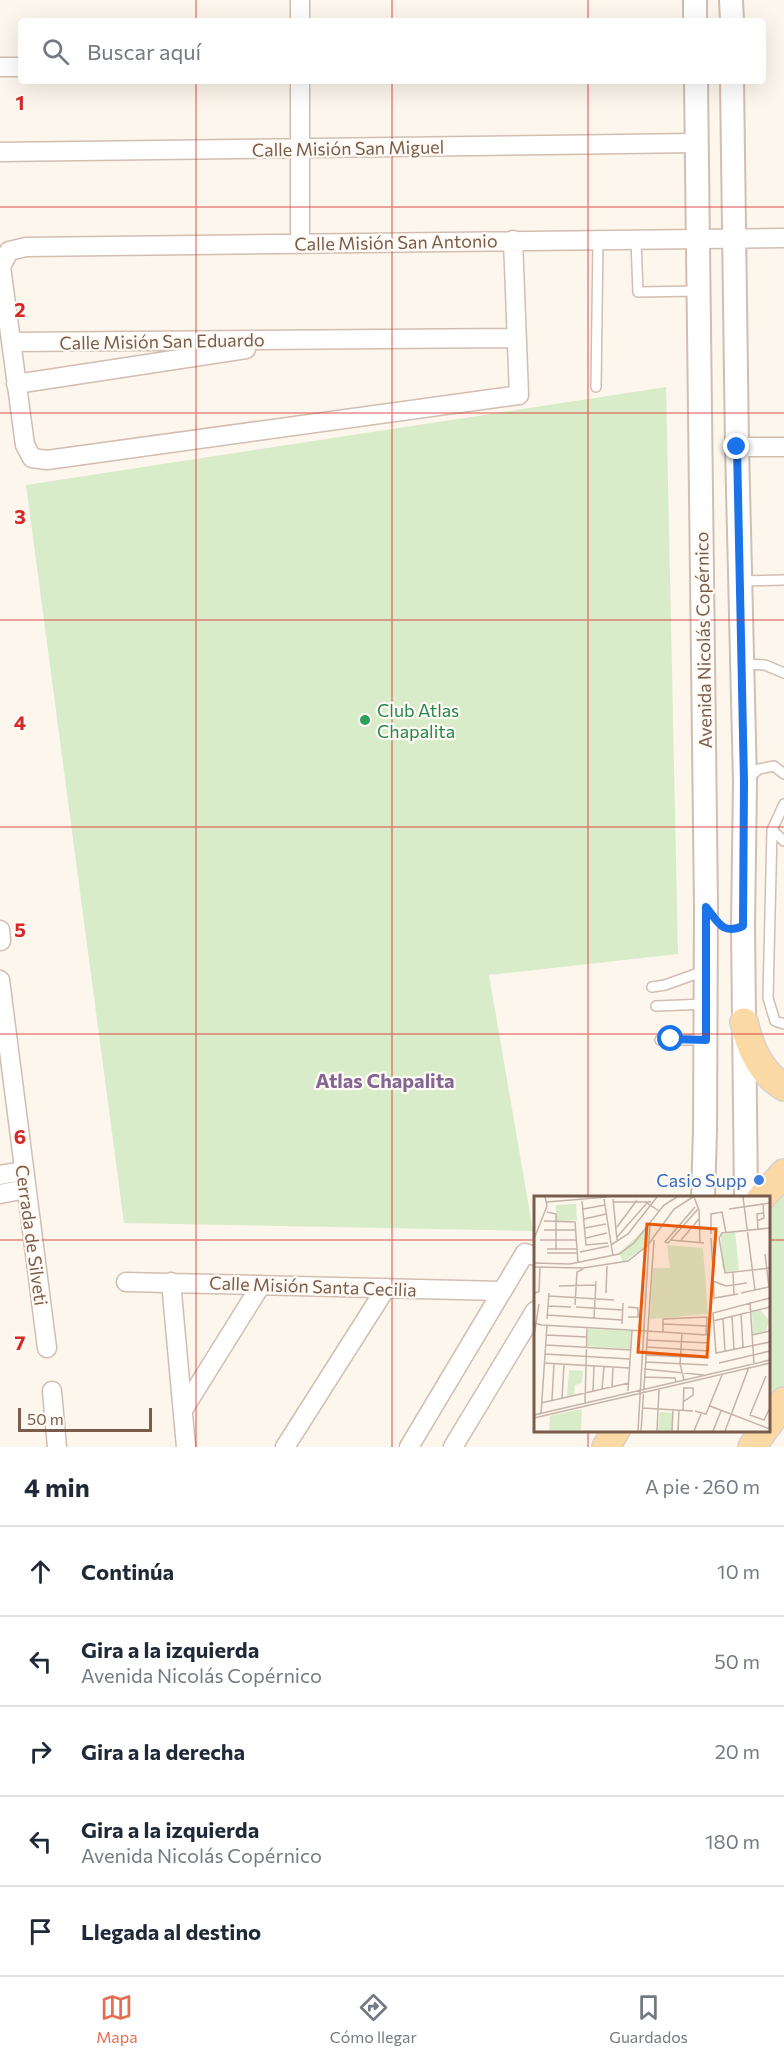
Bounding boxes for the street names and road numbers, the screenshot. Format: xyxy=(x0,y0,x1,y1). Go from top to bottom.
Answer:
street label: Calle Misión San Miguel xyxy=(252,135,444,161)
street label: Calle Misión San Antonio xyxy=(294,229,498,255)
street label: Calle Misión San Eduardo xyxy=(59,328,265,354)
street label: Avenida Nicolás Copérnico xyxy=(690,531,716,749)
street label: Cerrada de Silveti xyxy=(11,1163,53,1307)
street label: Calle Misión Santa Cecilia xyxy=(209,1271,417,1301)

